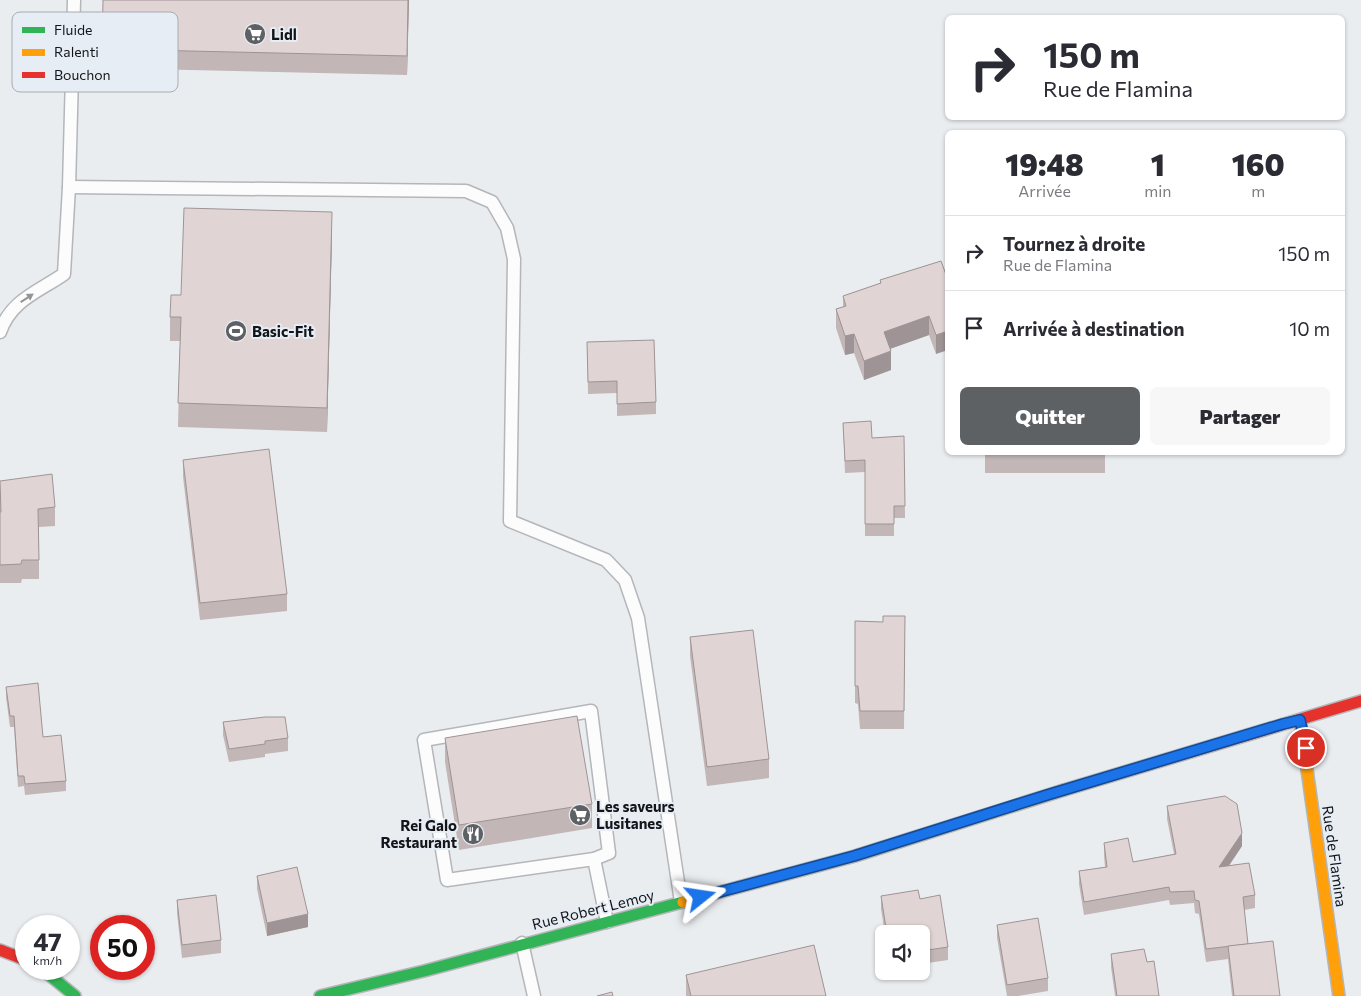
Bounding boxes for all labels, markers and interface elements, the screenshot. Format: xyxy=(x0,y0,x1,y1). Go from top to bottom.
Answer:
legend xyxy=(12,12,178,92)
text: Fluide xyxy=(54,21,92,38)
supermarket icon: Lidl xyxy=(243,22,267,46)
place label: Lidl xyxy=(271,25,297,43)
text: 150 m xyxy=(1043,32,1140,75)
icon: right xyxy=(960,35,1025,100)
text: Ralenti xyxy=(54,43,99,60)
text: Bouchon xyxy=(54,66,111,83)
text: Rue de Flamina xyxy=(1043,75,1193,102)
text: 19:48 xyxy=(1005,145,1084,182)
text: 1 xyxy=(1151,145,1165,182)
text: 160 xyxy=(1232,145,1285,182)
text: Arrivée xyxy=(1018,181,1071,200)
text: min xyxy=(1144,181,1171,200)
text: m xyxy=(1251,181,1265,200)
text: Tournez à droite xyxy=(1003,232,1145,255)
icon: right xyxy=(960,239,988,267)
text: 150 m xyxy=(1278,242,1330,265)
text: Rue de Flamina xyxy=(1003,255,1112,274)
one-way arrow xyxy=(20,294,33,303)
icon: arrive xyxy=(960,314,988,342)
text: Arrivée à destination xyxy=(1003,317,1185,340)
text: 10 m xyxy=(1289,317,1330,340)
sports icon: Basic-Fit xyxy=(224,319,248,343)
place label: Basic-Fit xyxy=(252,322,314,340)
button: Quitter xyxy=(960,387,1140,445)
button: Partager xyxy=(1150,387,1330,445)
pin xyxy=(1285,727,1327,769)
icon: arrive xyxy=(1292,734,1320,762)
place label: Les saveurs Lusitanes xyxy=(596,797,674,832)
supermarket icon: Les saveurs Lusitanes xyxy=(568,803,592,827)
street label: Rue de Flamina xyxy=(1319,804,1351,908)
place label: Rei Galo Restaurant xyxy=(381,816,457,851)
restaurant icon: Rei Galo Restaurant xyxy=(461,822,485,846)
position arrow xyxy=(674,870,726,922)
street label: Rue Robert Lemoy xyxy=(530,885,656,933)
speed limit sign: 50 xyxy=(90,915,155,980)
map controls xyxy=(875,925,930,980)
button: sound xyxy=(875,925,930,980)
text: 47 xyxy=(33,926,62,956)
text: km/h xyxy=(33,953,62,967)

